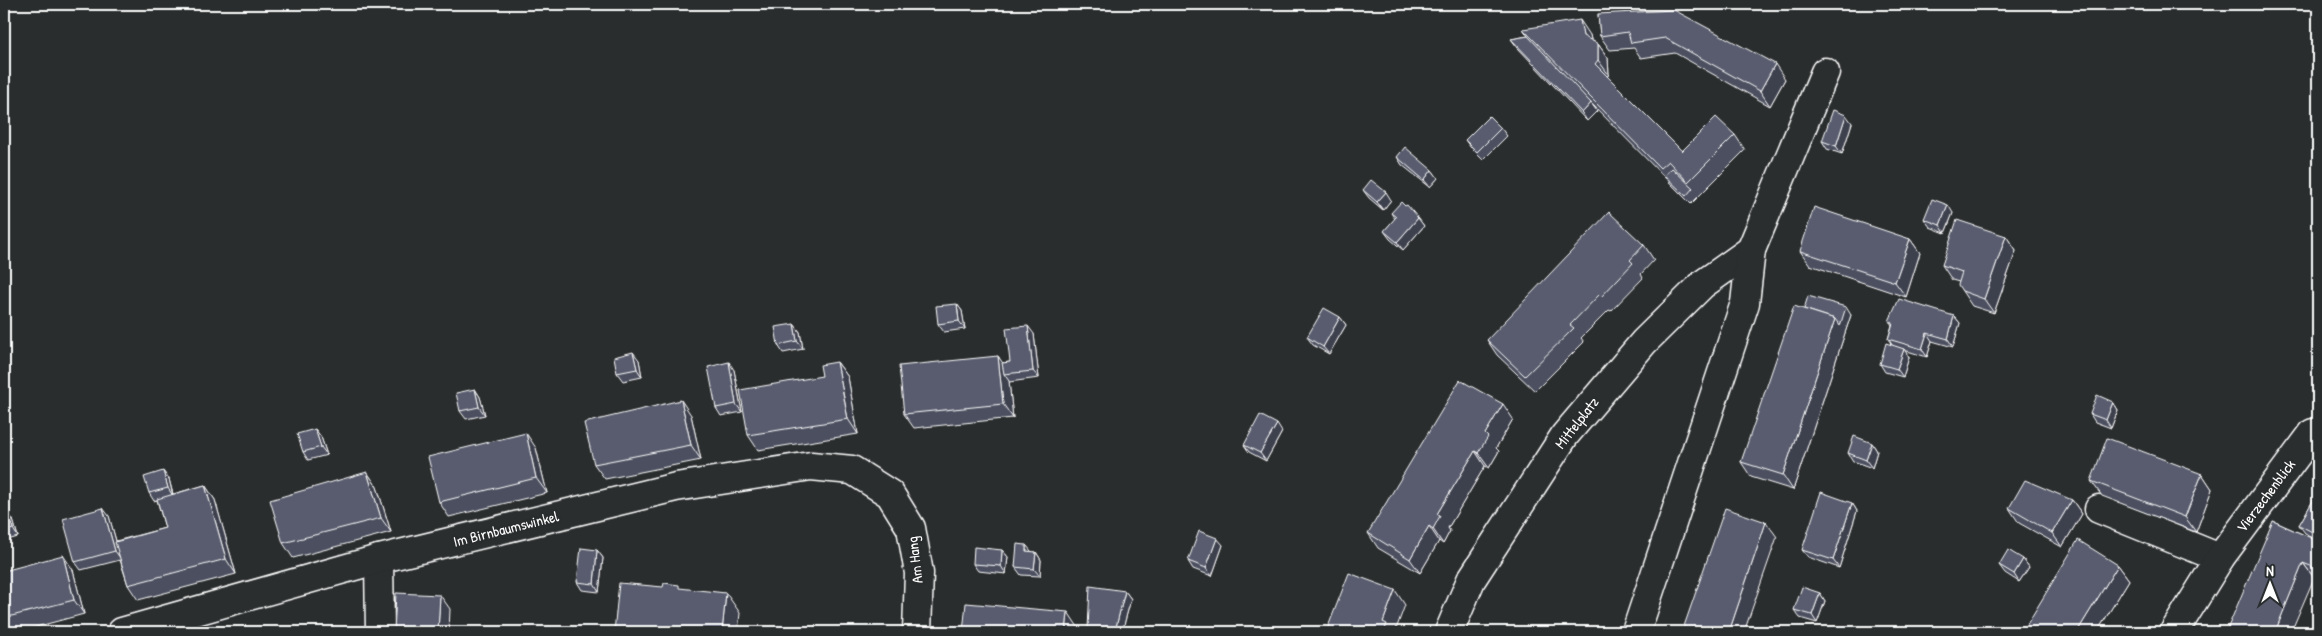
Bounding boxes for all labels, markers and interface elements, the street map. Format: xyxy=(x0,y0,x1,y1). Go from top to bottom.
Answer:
street label: Mittelplatz xyxy=(1550,392,1604,453)
street label: Vierzechenblick xyxy=(2231,455,2300,537)
street label: Im Birnbaumswinkel xyxy=(451,505,561,552)
street label: Am Hang xyxy=(901,535,928,585)
north arrow xyxy=(2244,558,2294,608)
text: N xyxy=(2266,561,2274,580)

